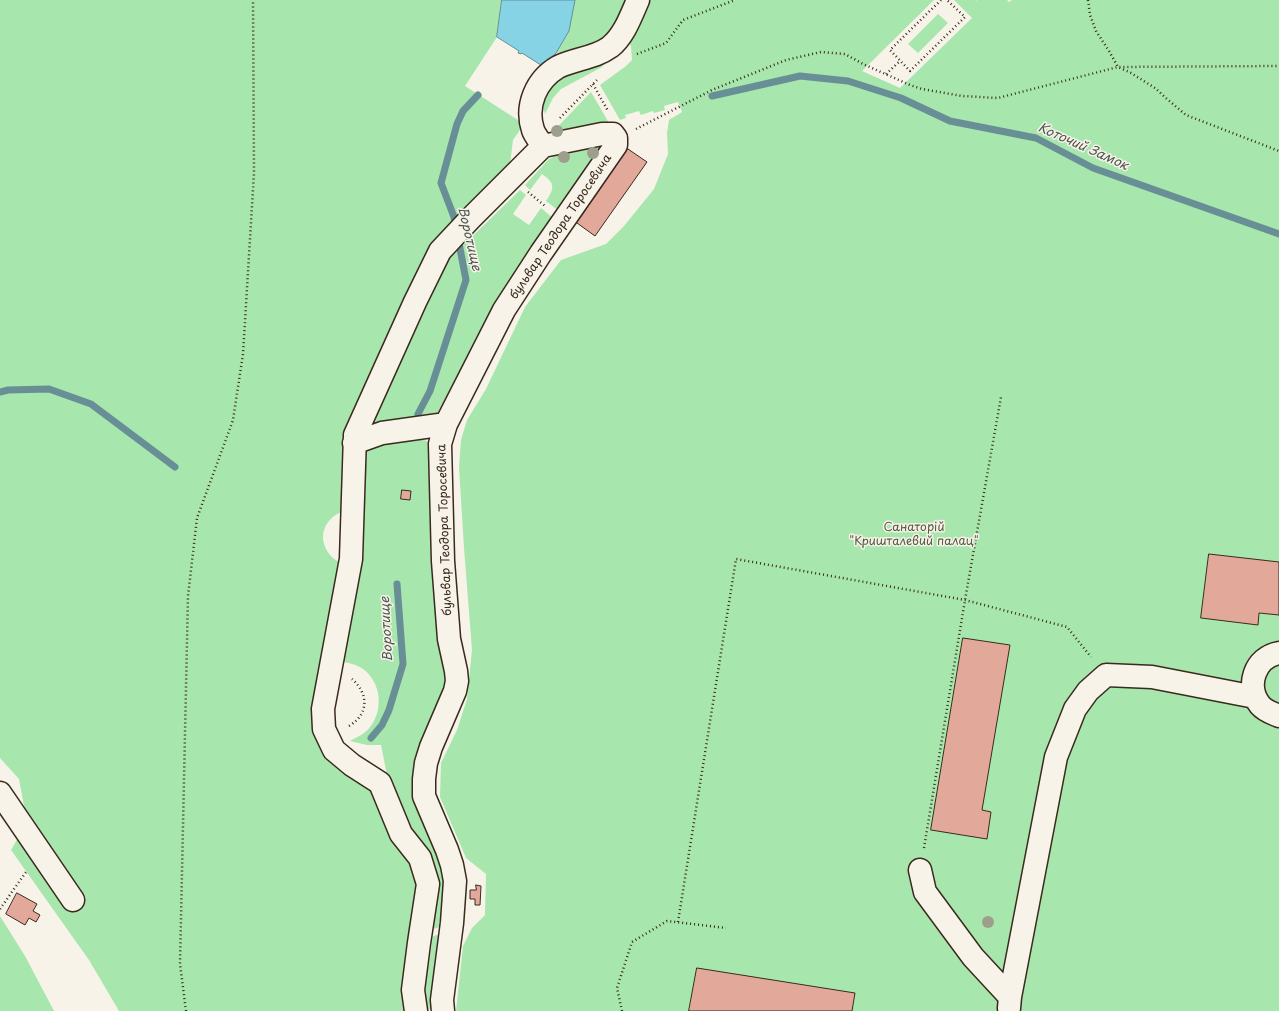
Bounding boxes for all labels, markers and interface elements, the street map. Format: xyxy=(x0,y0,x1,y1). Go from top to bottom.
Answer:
water label: Коточий Замок xyxy=(1035,120,1131,174)
street label: бульвар Теодора Торосевича xyxy=(507,152,615,302)
water label: Воротище xyxy=(454,205,484,273)
street label: бульвар Теодора Торосевича xyxy=(435,444,455,616)
park label: Санаторій "Кришталевий палац" xyxy=(849,521,979,549)
water label: Воротище xyxy=(377,596,397,662)

